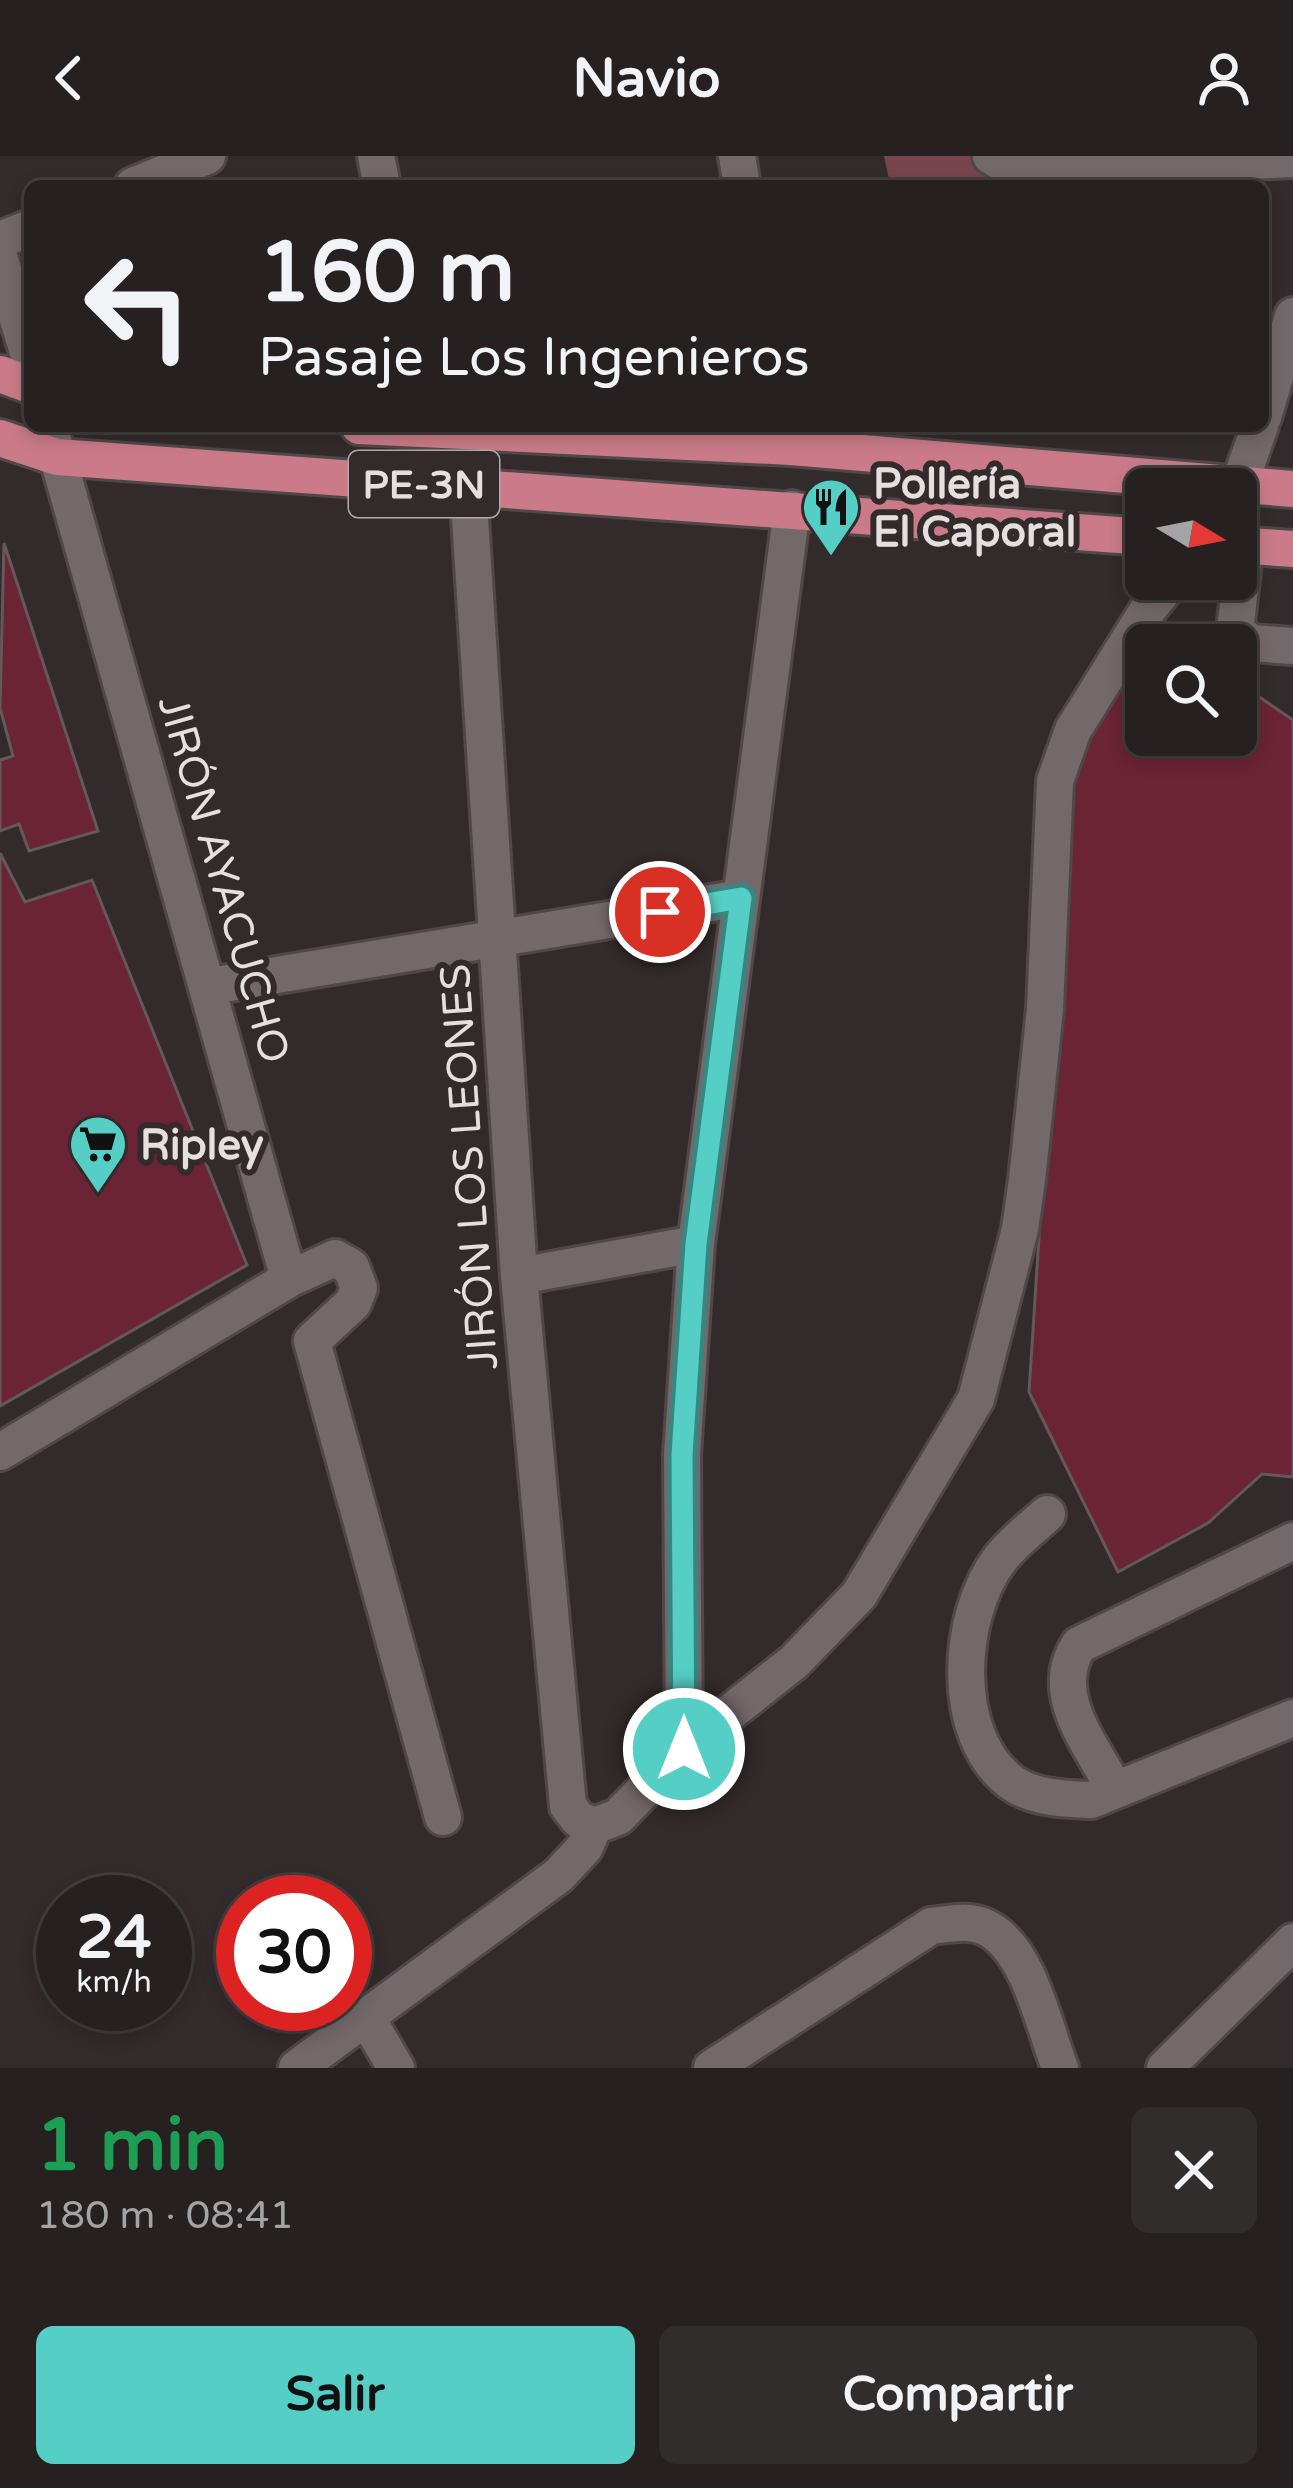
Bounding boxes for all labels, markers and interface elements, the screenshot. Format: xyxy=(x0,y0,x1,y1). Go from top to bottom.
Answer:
icon: back xyxy=(36,45,102,111)
icon: person xyxy=(1191,45,1257,111)
text: Navio xyxy=(572,46,721,111)
text: 160 m xyxy=(258,223,515,324)
icon: left xyxy=(60,228,216,384)
text: Pasaje Los Ingenieros xyxy=(258,325,810,390)
road number: PE-3N xyxy=(349,451,499,517)
place label: Pollería El Caporal xyxy=(873,459,1076,558)
north arrow xyxy=(1125,468,1257,600)
map controls xyxy=(1125,468,1257,756)
restaurant icon: Pollería El Caporal xyxy=(800,476,862,558)
button: search xyxy=(1125,624,1257,756)
street label: JIRÓN AYACUCHO xyxy=(147,690,300,1069)
pin xyxy=(609,861,711,963)
icon: arrive xyxy=(627,879,693,945)
street label: JIRÓN LOS LEONES xyxy=(430,962,509,1371)
supermarket icon: Ripley xyxy=(67,1113,129,1195)
place label: Ripley xyxy=(140,1120,264,1171)
position arrow xyxy=(621,1686,747,1812)
speed limit sign: 30 xyxy=(216,1875,372,2031)
text: 24 xyxy=(76,1902,152,1974)
text: km/h xyxy=(76,1964,152,2001)
text: 1 min xyxy=(36,2103,228,2190)
button: close xyxy=(1131,2107,1257,2233)
text: 180 m · 08:41 xyxy=(36,2192,294,2239)
button: Salir xyxy=(36,2326,635,2464)
button: Compartir xyxy=(659,2326,1257,2464)

